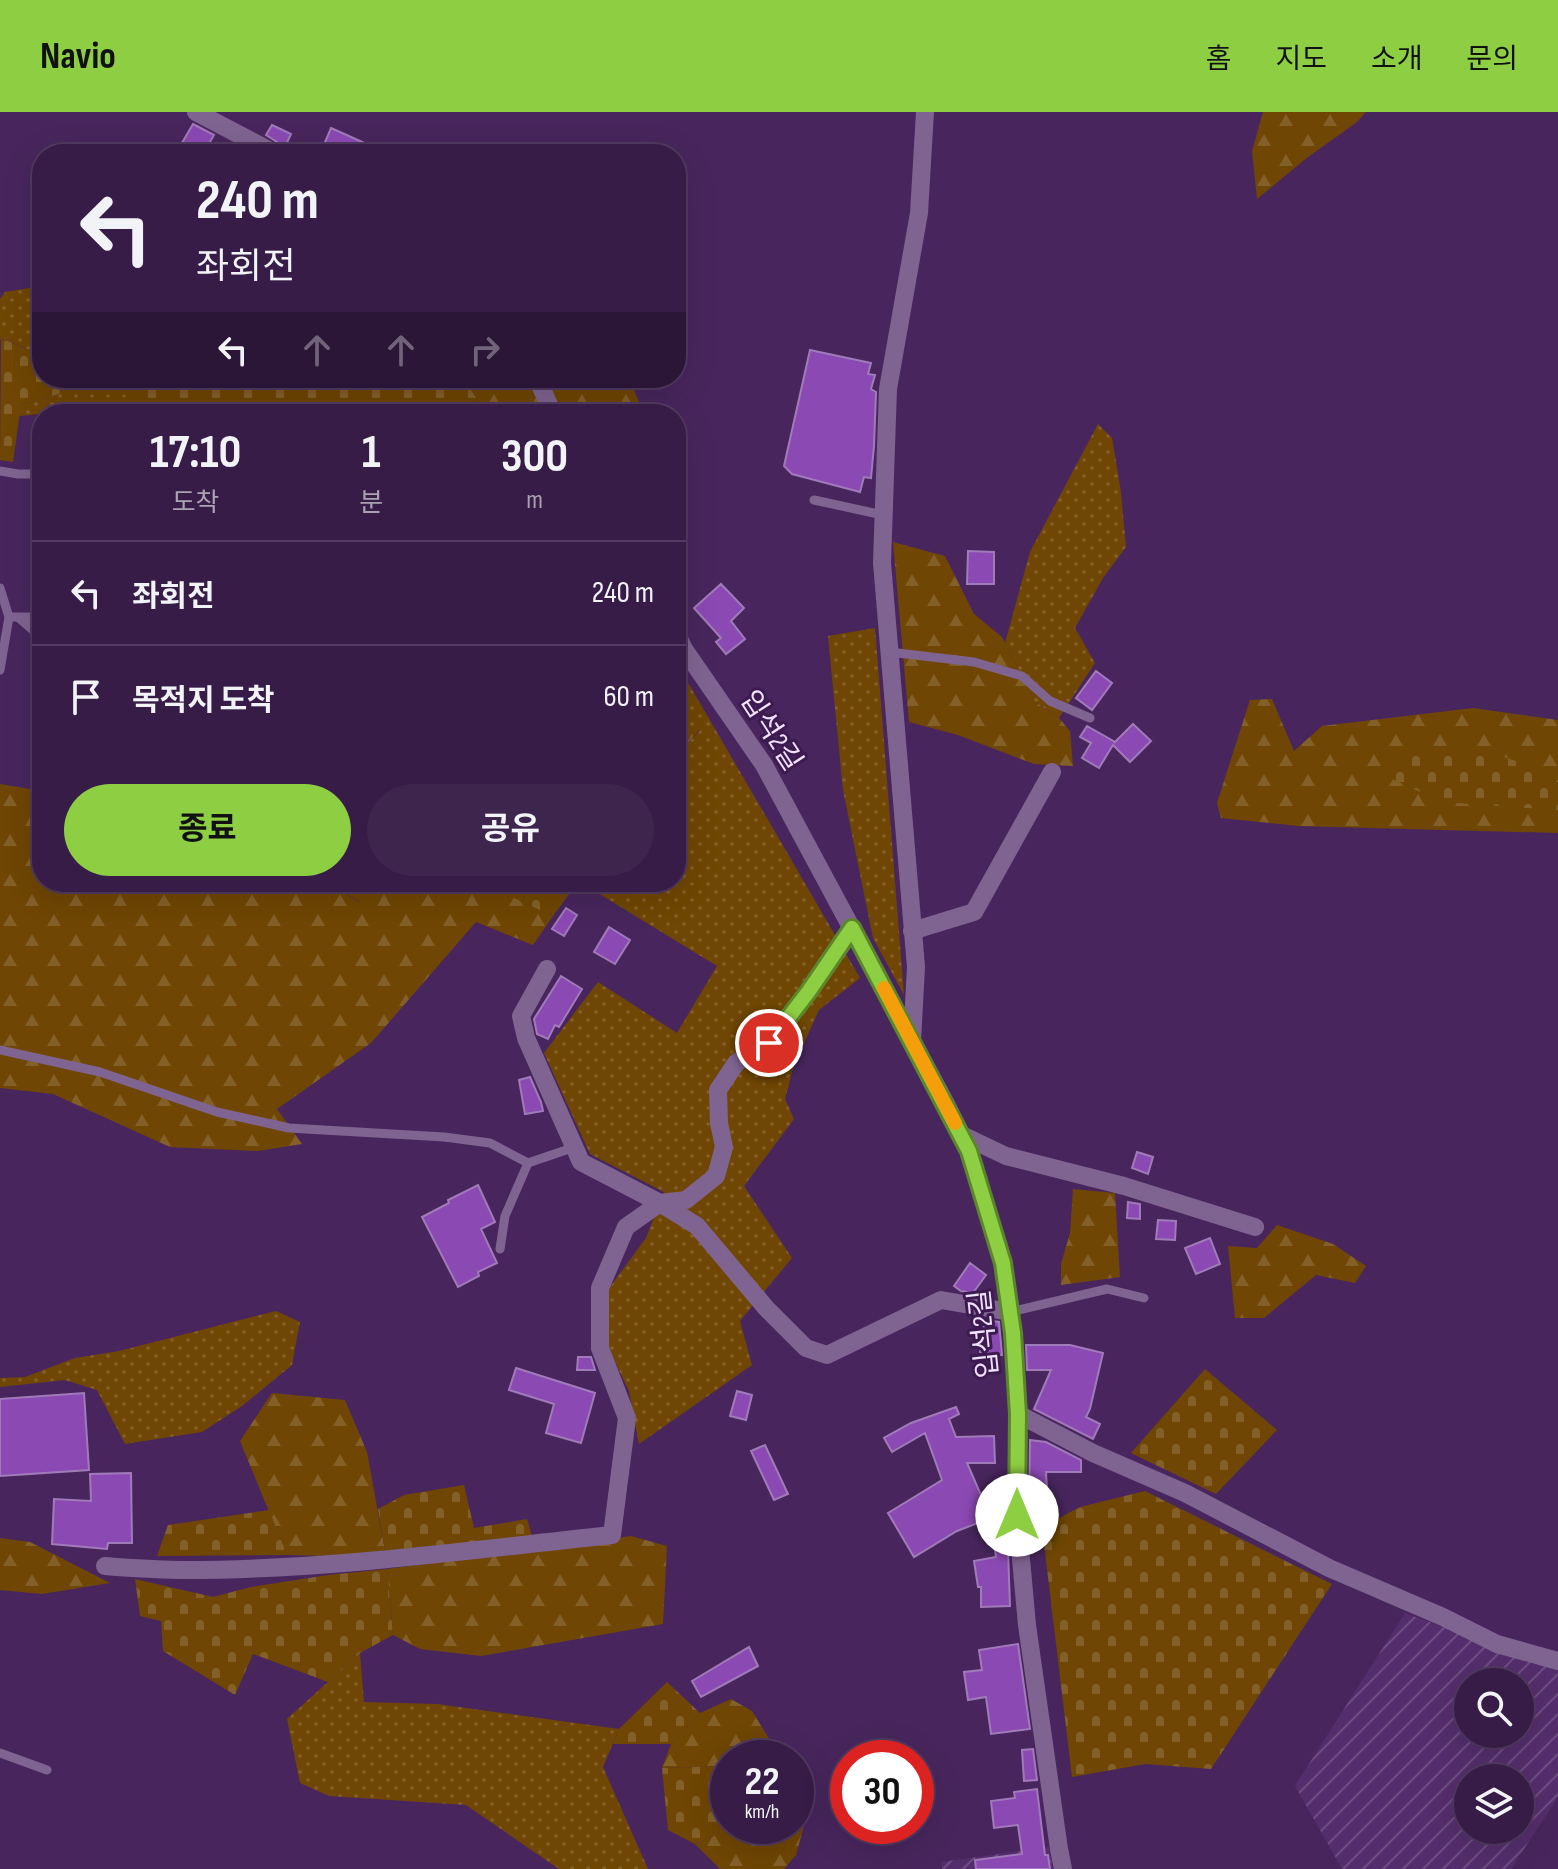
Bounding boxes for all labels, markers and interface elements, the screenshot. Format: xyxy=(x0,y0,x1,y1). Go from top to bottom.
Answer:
text: Navio xyxy=(40,34,116,79)
text: 홈 xyxy=(1206,43,1231,76)
text: 지도 xyxy=(1275,43,1327,76)
text: 소개 xyxy=(1371,43,1422,76)
text: 문의 xyxy=(1466,43,1518,76)
text: 240 m xyxy=(196,168,319,235)
icon: left xyxy=(64,176,168,280)
text: 좌회전 xyxy=(196,246,295,289)
icon: left xyxy=(211,328,255,372)
icon: ahead xyxy=(295,328,339,372)
icon: ahead xyxy=(379,328,423,372)
icon: right xyxy=(463,328,507,372)
text: 17:10 xyxy=(150,424,241,481)
text: 1 xyxy=(362,424,381,481)
text: 300 xyxy=(501,428,568,485)
text: m xyxy=(526,485,543,516)
text: 도착 xyxy=(172,488,220,519)
text: 분 xyxy=(359,488,383,519)
icon: left xyxy=(64,571,108,615)
text: 240 m xyxy=(592,575,654,611)
text: 좌회전 xyxy=(132,579,215,615)
icon: arrive xyxy=(64,675,108,719)
text: 60 m xyxy=(603,679,654,715)
text: 목적지 도착 xyxy=(132,683,275,719)
street label: 입석2길 xyxy=(733,685,809,777)
button: 종료 xyxy=(64,784,351,876)
button: 공유 xyxy=(367,784,654,876)
pin xyxy=(735,1009,803,1077)
icon: arrive xyxy=(747,1021,791,1065)
street label: 입석2길 xyxy=(963,1288,1006,1380)
position arrow xyxy=(975,1473,1059,1557)
map controls xyxy=(1454,1668,1534,1844)
button: search xyxy=(1454,1668,1534,1748)
speed limit sign: 30 xyxy=(830,1740,934,1844)
text: 22 xyxy=(744,1758,780,1806)
button: layers xyxy=(1454,1764,1534,1844)
text: km/h xyxy=(745,1800,779,1824)

